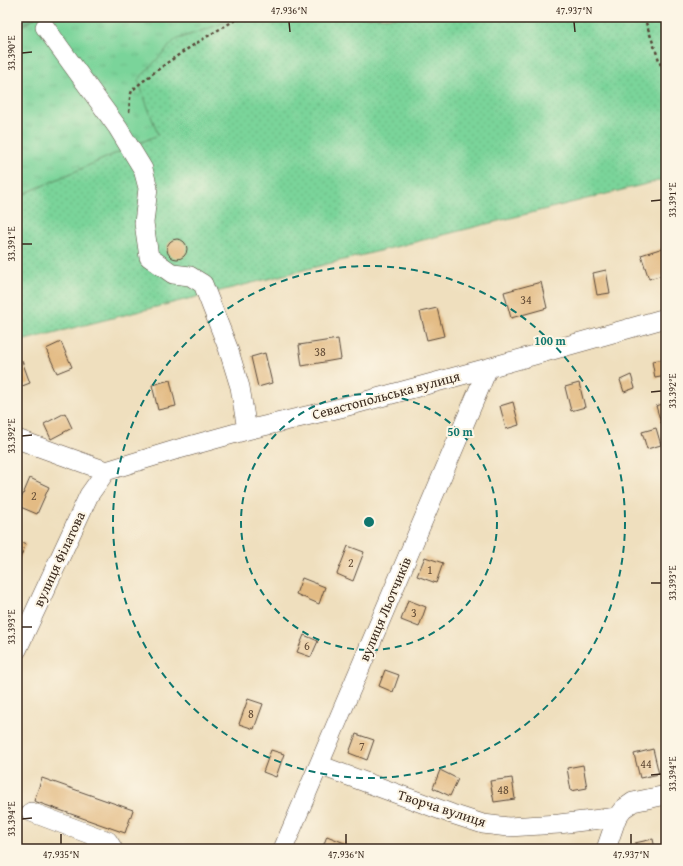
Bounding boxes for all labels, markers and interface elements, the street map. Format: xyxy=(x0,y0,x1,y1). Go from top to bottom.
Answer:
text: 47.936°N xyxy=(271,3,308,18)
text: 47.937°N xyxy=(556,3,593,18)
text: 33.390°E xyxy=(4,35,19,71)
text: 33.391°E xyxy=(665,182,680,218)
text: 33.391°E xyxy=(4,226,19,262)
house number: 34 xyxy=(520,291,532,308)
text: 100 m xyxy=(534,332,567,349)
house number: 38 xyxy=(314,343,326,360)
street label: Севастопольська вулиця xyxy=(310,366,462,424)
text: 33.392°E xyxy=(665,373,680,409)
text: 33.392°E xyxy=(4,418,19,454)
text: 50 m xyxy=(447,423,473,440)
house number: 2 xyxy=(31,487,37,504)
street label: вулиця Філатова xyxy=(28,508,90,610)
centre of rings xyxy=(362,515,376,529)
house number: 2 xyxy=(348,554,354,571)
street label: вулиця Льотчиків xyxy=(354,554,416,664)
house number: 1 xyxy=(427,561,433,578)
text: 33.393°E xyxy=(665,565,680,601)
house number: 3 xyxy=(411,604,417,621)
text: 33.393°E xyxy=(4,609,19,645)
house number: 6 xyxy=(304,637,310,654)
house number: 8 xyxy=(248,705,254,722)
house number: 7 xyxy=(359,738,365,755)
house number: 44 xyxy=(640,755,652,772)
text: 33.394°E xyxy=(665,756,680,792)
house number: 48 xyxy=(497,781,509,798)
street label: Творча вулиця xyxy=(395,784,489,832)
text: 33.394°E xyxy=(4,801,19,837)
text: 47.935°N xyxy=(43,847,80,862)
text: 47.936°N xyxy=(328,847,365,862)
text: 47.937°N xyxy=(613,847,650,862)

